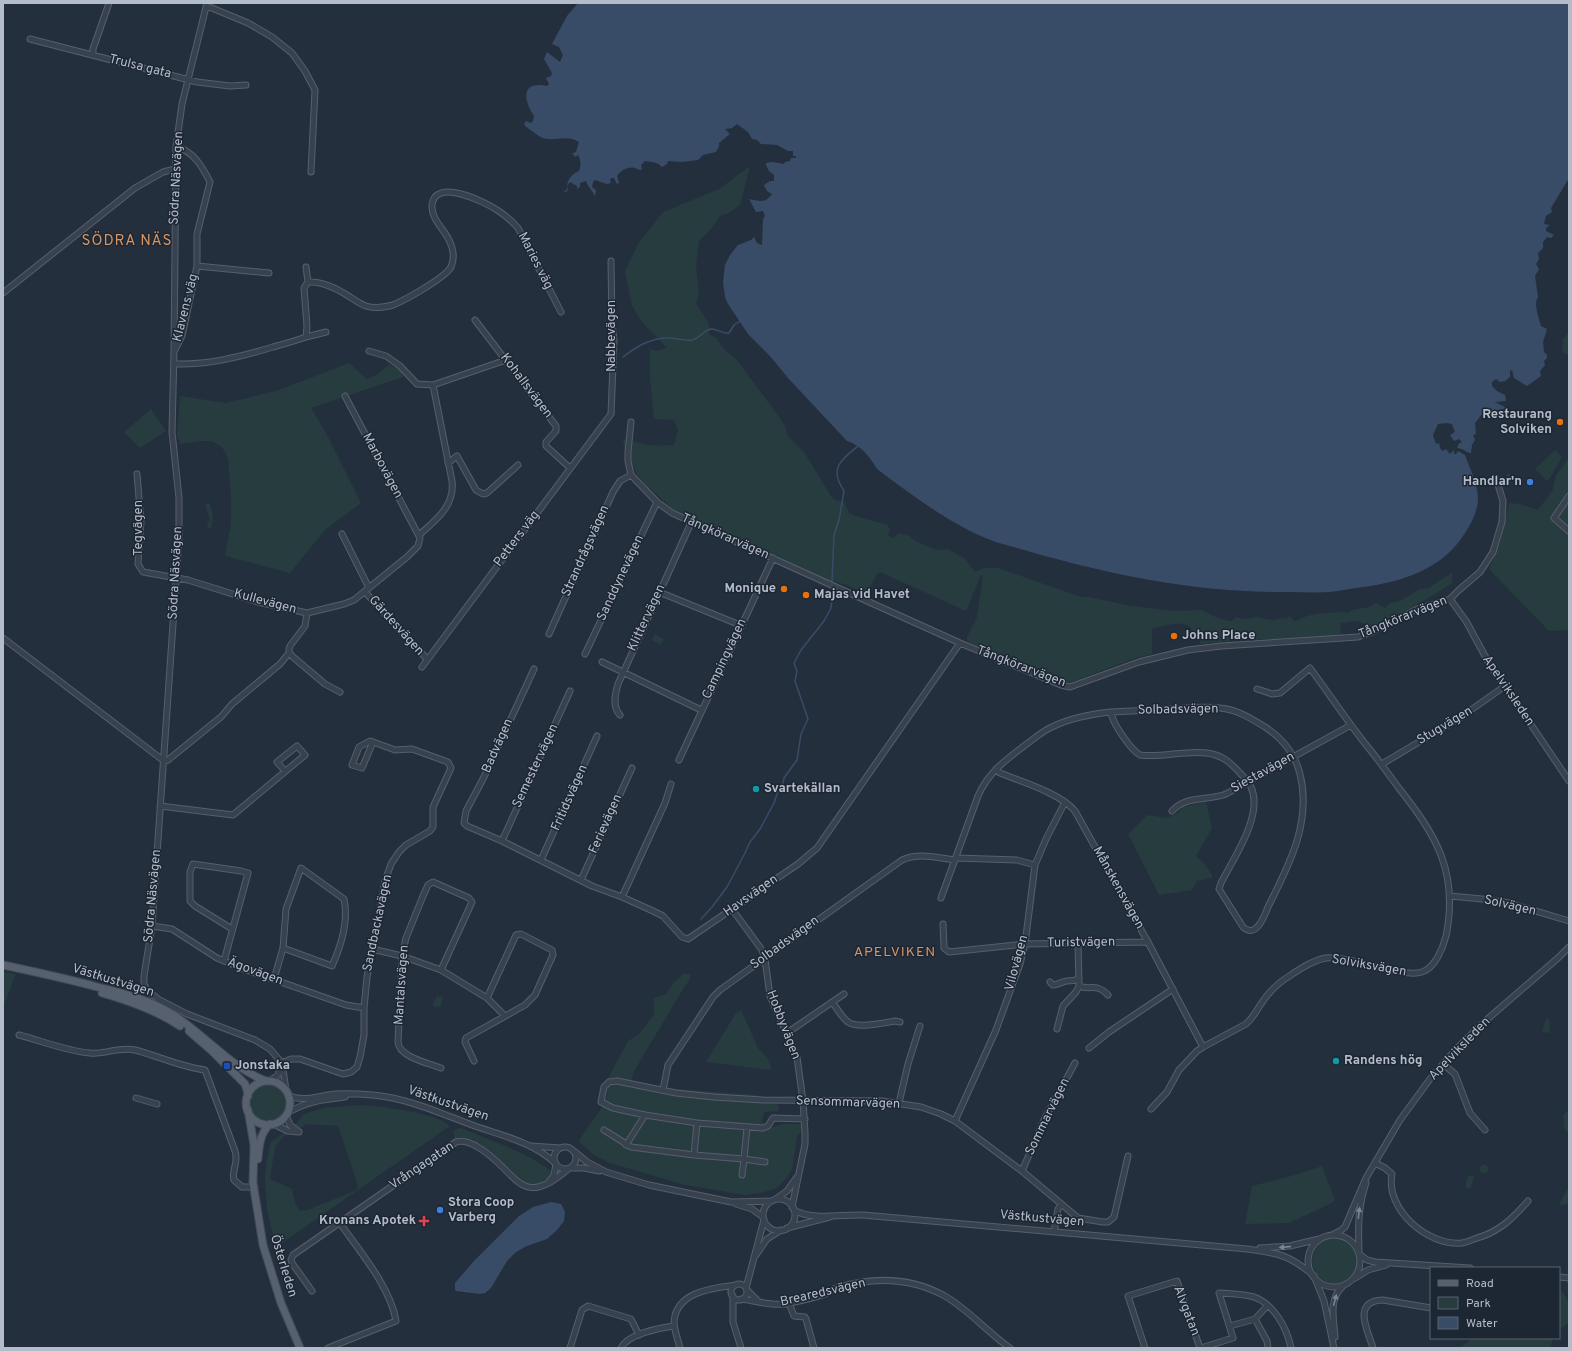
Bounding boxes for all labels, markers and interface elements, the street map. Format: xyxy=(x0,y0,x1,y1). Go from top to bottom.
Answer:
street label: Trulsa gata xyxy=(107,52,173,82)
street label: Södra Näsvägen xyxy=(167,131,187,225)
street label: Maries väg xyxy=(514,230,556,292)
district label: SÖDRA NÄS xyxy=(82,231,172,251)
street label: Klavens väg xyxy=(170,272,202,344)
street label: Nabbevägen xyxy=(604,300,620,372)
street label: Kohallsvägen xyxy=(496,350,556,422)
place label: Restaurang Solviken xyxy=(1482,407,1552,438)
marker: Restaurang Solviken xyxy=(1555,417,1565,427)
street label: Marbovägen xyxy=(358,431,406,501)
place label: Handlar'n xyxy=(1463,474,1522,490)
marker: Handlar'n xyxy=(1525,477,1535,487)
street label: Tegvägen xyxy=(131,500,147,556)
street label: Strandrågsvägen xyxy=(559,503,613,599)
street label: Petters väg xyxy=(491,508,543,570)
street label: Tångkörarvägen xyxy=(679,511,771,563)
street label: Södra Näsvägen xyxy=(166,526,186,620)
street label: Sanddynevägen xyxy=(594,532,648,624)
place label: Monique xyxy=(725,581,776,597)
street label: Klittervägen xyxy=(625,582,669,654)
marker: Monique xyxy=(779,584,789,594)
street label: Kullevägen xyxy=(232,586,298,618)
place label: Majas vid Havet xyxy=(814,587,910,603)
marker: Majas vid Havet xyxy=(801,590,811,600)
street label: Gärdesvägen xyxy=(365,593,427,659)
street label: Tångkörarvägen xyxy=(1356,593,1450,643)
street label: Campingvägen xyxy=(699,616,751,702)
place label: Johns Place xyxy=(1182,628,1255,644)
marker: Johns Place xyxy=(1169,631,1179,641)
street label: Tångkörarvägen xyxy=(974,643,1068,691)
street label: Apelviksleden xyxy=(1478,653,1538,729)
street label: Solbadsvägen xyxy=(1137,701,1219,719)
street label: Stugvägen xyxy=(1414,703,1476,749)
street label: Badvägen xyxy=(479,716,517,776)
street label: Semestervägen xyxy=(510,722,562,810)
street label: Siestavägen xyxy=(1228,749,1298,797)
street label: Fritidsvägen xyxy=(548,762,592,834)
place label: Svartekällan xyxy=(764,781,840,797)
marker: Svartekällan xyxy=(751,784,761,794)
street label: Ferievägen xyxy=(586,792,626,856)
street label: Månskensvägen xyxy=(1089,844,1147,932)
street label: Södra Näsvägen xyxy=(141,849,165,943)
street label: Havsvägen xyxy=(721,871,781,921)
street label: Sandbackavägen xyxy=(360,873,396,973)
street label: Solvägen xyxy=(1482,892,1538,920)
street label: Solbadsvägen xyxy=(748,913,822,973)
street label: Vilovägen xyxy=(1002,933,1032,993)
street label: Turistvägen xyxy=(1047,934,1115,952)
district label: APELVIKEN xyxy=(854,944,936,961)
street label: Mantalsvägen xyxy=(391,945,413,1025)
street label: Solviksvägen xyxy=(1330,952,1408,980)
street label: Ägovägen xyxy=(225,953,286,989)
street label: Västkustvägen xyxy=(70,961,156,1001)
street label: Hobbyvägen xyxy=(762,988,804,1062)
street label: Apelviksleden xyxy=(1426,1014,1494,1084)
place label: Randens hög xyxy=(1344,1053,1423,1069)
marker: Randens hög xyxy=(1331,1056,1341,1066)
place label: Jonstaka xyxy=(235,1058,290,1074)
marker: Jonstaka xyxy=(222,1061,232,1071)
street label: Sommarvägen xyxy=(1022,1076,1074,1158)
street label: Västkustvägen xyxy=(405,1083,491,1125)
street label: Sensommarvägen xyxy=(795,1093,901,1113)
street label: Vrångagatan xyxy=(387,1138,457,1194)
place label: Stora Coop Varberg xyxy=(448,1195,514,1226)
marker: Stora Coop Varberg xyxy=(435,1205,445,1215)
street label: Västkustvägen xyxy=(999,1207,1085,1231)
one-way arrow xyxy=(1356,1207,1362,1219)
place label: Kronans Apotek xyxy=(319,1213,416,1229)
marker: Kronans Apotek xyxy=(419,1216,429,1226)
street label: Österleden xyxy=(266,1232,302,1299)
one-way arrow xyxy=(1279,1243,1291,1250)
legend xyxy=(1430,1267,1560,1339)
street label: Brearedsvägen xyxy=(779,1275,867,1311)
text: Road xyxy=(1466,1276,1494,1292)
street label: Alvgatan xyxy=(1169,1284,1203,1338)
one-way arrow xyxy=(1332,1294,1338,1306)
text: Park xyxy=(1466,1296,1491,1312)
text: Water xyxy=(1466,1316,1498,1332)

